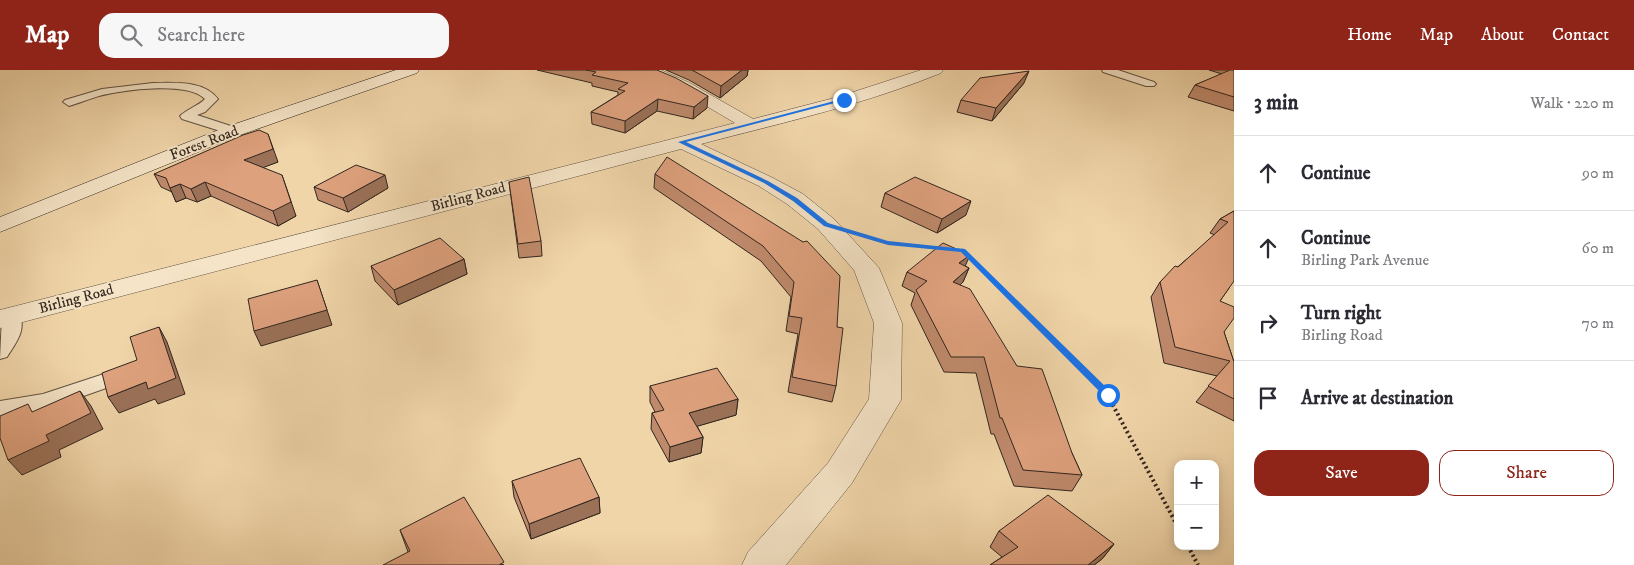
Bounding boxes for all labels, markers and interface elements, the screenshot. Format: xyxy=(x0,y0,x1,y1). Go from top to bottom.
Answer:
search box xyxy=(99,13,449,58)
text: Map xyxy=(25,20,69,50)
icon: search xyxy=(117,21,145,49)
text: Search here xyxy=(157,24,245,47)
text: Home xyxy=(1347,24,1392,46)
text: Map xyxy=(1420,24,1453,46)
text: About xyxy=(1481,24,1524,46)
text: Contact xyxy=(1552,24,1609,46)
route end xyxy=(833,89,856,112)
text: 3 min xyxy=(1254,90,1299,116)
text: Walk · 220 m xyxy=(1530,93,1614,113)
street label: Forest Road xyxy=(167,121,241,165)
icon: ahead xyxy=(1254,159,1282,187)
text: Continue xyxy=(1301,162,1371,185)
text: 90 m xyxy=(1582,163,1614,183)
street label: Birling Road xyxy=(429,178,508,216)
text: Continue xyxy=(1301,227,1371,250)
icon: ahead xyxy=(1254,234,1282,262)
text: 60 m xyxy=(1582,238,1614,258)
text: Birling Park Avenue xyxy=(1301,250,1429,270)
street label: Birling Road xyxy=(37,280,116,318)
text: Turn right xyxy=(1301,302,1381,325)
icon: right xyxy=(1254,309,1282,337)
text: 70 m xyxy=(1582,313,1614,333)
text: Birling Road xyxy=(1301,325,1383,345)
route start xyxy=(1097,384,1120,407)
icon: arrive xyxy=(1254,384,1282,412)
text: Arrive at destination xyxy=(1301,387,1453,410)
button: Save xyxy=(1254,450,1429,496)
button: Share xyxy=(1439,450,1614,496)
map controls xyxy=(1174,460,1219,550)
button: + xyxy=(1174,460,1219,505)
button: − xyxy=(1174,505,1219,550)

